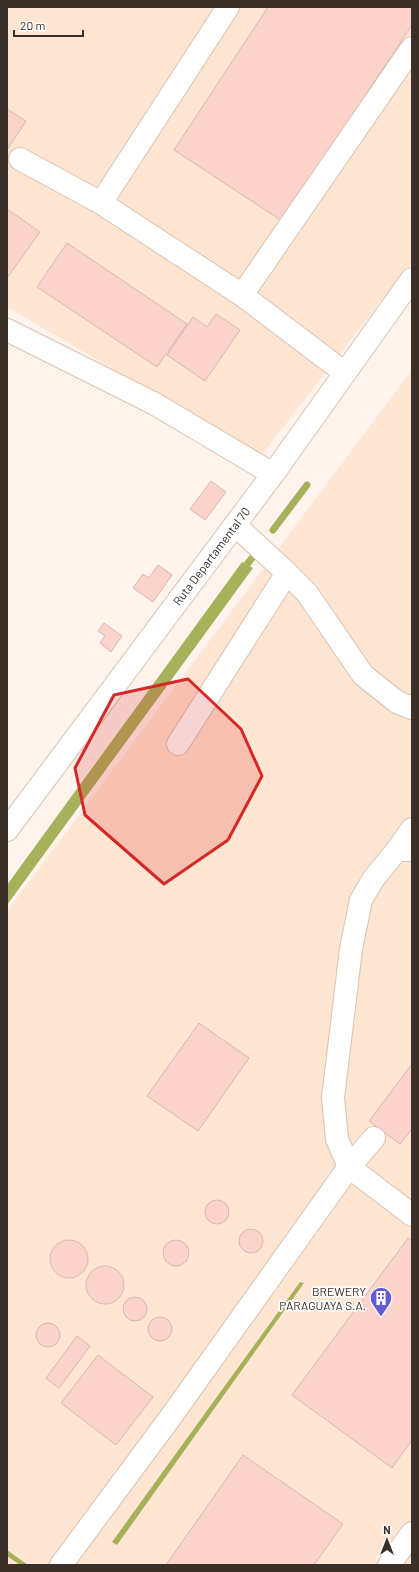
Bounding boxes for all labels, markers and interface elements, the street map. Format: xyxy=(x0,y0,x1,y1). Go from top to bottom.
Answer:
scale bar xyxy=(14,12,83,38)
text: 20 m xyxy=(20,18,46,32)
street label: Ruta Departamental 70 xyxy=(170,504,252,608)
place label: BREWERY PARAGUAYA S.A. xyxy=(279,1284,366,1312)
building icon: BREWERY PARAGUAYA S.A. xyxy=(368,1285,394,1318)
north arrow xyxy=(367,1520,407,1560)
text: N xyxy=(383,1523,391,1536)

